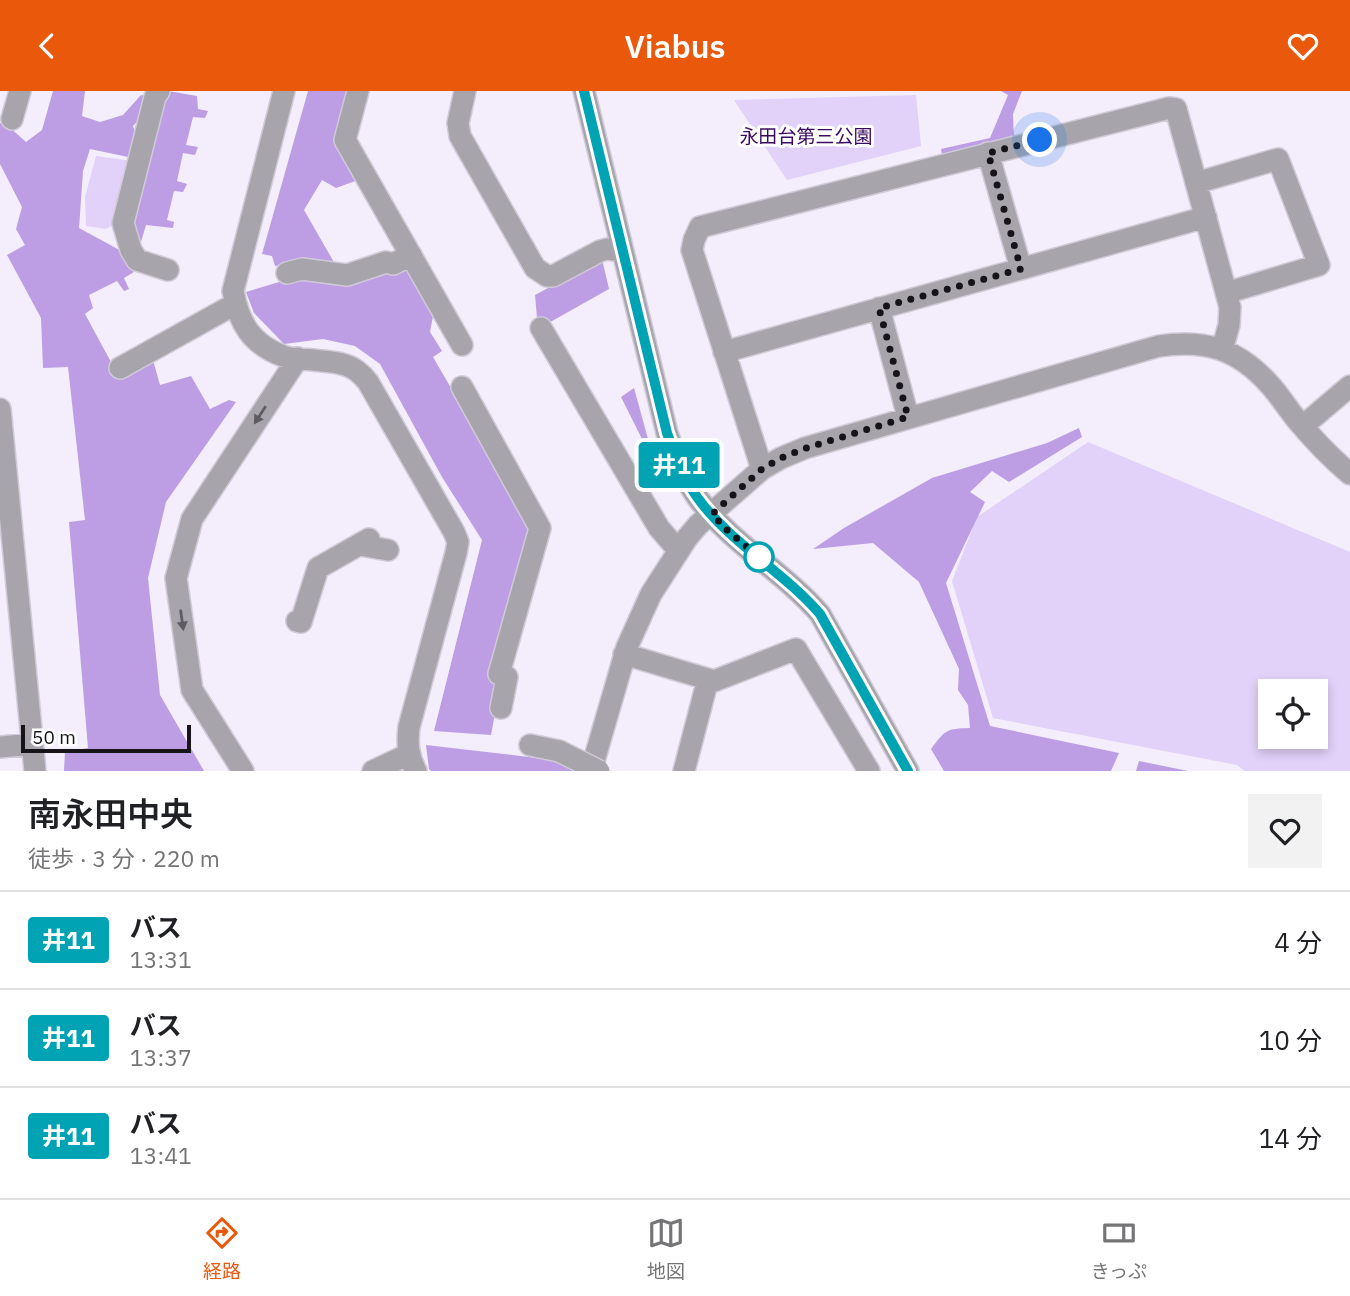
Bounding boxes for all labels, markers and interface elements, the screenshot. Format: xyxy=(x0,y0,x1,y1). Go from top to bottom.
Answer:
text: Viabus xyxy=(624,25,726,67)
icon: back xyxy=(28,27,66,65)
icon: heart xyxy=(1284,27,1322,65)
your location xyxy=(1022,122,1057,157)
park label: 永田台第三公園 xyxy=(739,124,873,148)
one-way arrow xyxy=(254,405,267,425)
line badge: 井11 xyxy=(639,442,719,488)
text: 井11 xyxy=(653,449,705,481)
unlabelled marker xyxy=(744,542,774,572)
one-way arrow xyxy=(177,609,188,631)
map controls xyxy=(1258,679,1328,749)
button: locate xyxy=(1258,679,1328,749)
scale bar xyxy=(21,722,191,754)
text: 50 m xyxy=(32,725,76,749)
text: 南永田中央 xyxy=(28,792,193,835)
button: heart xyxy=(1248,794,1322,868)
text: 徒歩 · 3 分 · 220 m xyxy=(28,843,220,873)
text: バス xyxy=(130,910,182,944)
text: 井11 xyxy=(42,924,95,956)
text: 4 分 xyxy=(1274,925,1322,959)
text: 13:31 xyxy=(130,944,192,974)
text: バス xyxy=(130,1008,182,1042)
text: 井11 xyxy=(42,1022,95,1054)
text: 10 分 xyxy=(1259,1023,1322,1057)
text: 13:37 xyxy=(130,1042,192,1072)
text: バス xyxy=(130,1106,182,1140)
text: 井11 xyxy=(42,1120,95,1152)
text: 14 分 xyxy=(1259,1121,1322,1155)
text: 13:41 xyxy=(130,1140,192,1170)
tab: 経路 xyxy=(203,1214,241,1283)
tab: 地図 xyxy=(647,1214,685,1283)
tab: きっぷ xyxy=(1091,1214,1147,1283)

